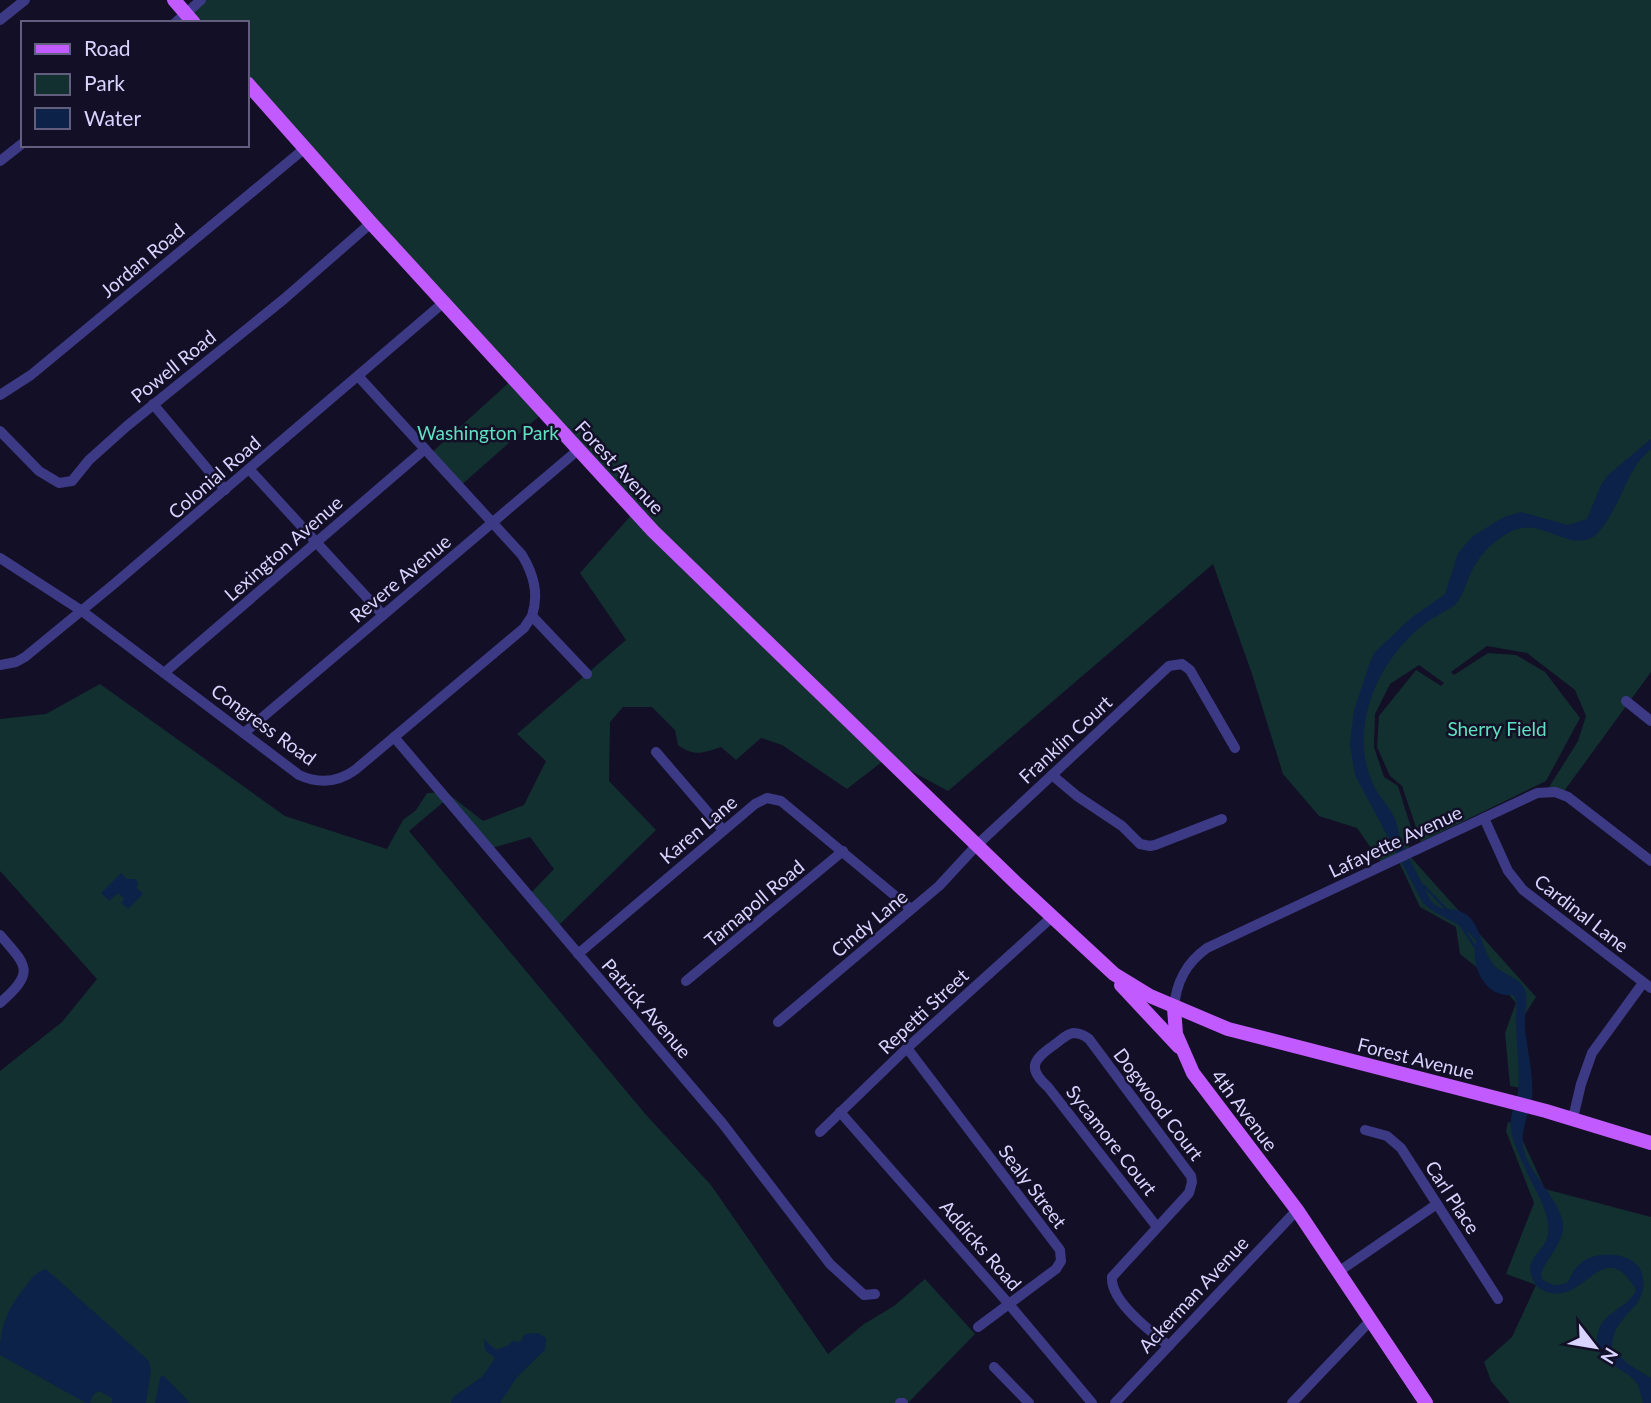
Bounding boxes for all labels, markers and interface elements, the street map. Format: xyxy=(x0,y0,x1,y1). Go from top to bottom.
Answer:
legend xyxy=(21,21,248,147)
text: Road xyxy=(84,35,131,60)
text: Park xyxy=(84,70,125,95)
text: Water xyxy=(84,105,141,130)
street label: Jordan Road xyxy=(95,218,189,302)
street label: Powell Road xyxy=(126,325,220,407)
street label: Forest Avenue xyxy=(571,415,669,519)
park label: Washington Park xyxy=(417,421,559,444)
street label: Colonial Road xyxy=(163,431,265,523)
street label: Lexington Avenue xyxy=(219,491,347,605)
street label: Revere Avenue xyxy=(345,529,455,627)
street label: Congress Road xyxy=(207,678,321,770)
street label: Franklin Court xyxy=(1014,690,1116,788)
park label: Sherry Field xyxy=(1447,717,1547,740)
street label: Karen Lane xyxy=(655,790,741,868)
street label: Lafayette Avenue xyxy=(1325,800,1465,882)
street label: Tarnapoll Road xyxy=(700,855,808,951)
street label: Cardinal Lane xyxy=(1530,869,1634,957)
street label: Cindy Lane xyxy=(826,884,912,962)
street label: Patrick Avenue xyxy=(597,953,697,1063)
street label: Repetti Street xyxy=(873,963,973,1058)
street label: Forest Avenue xyxy=(1355,1032,1477,1084)
street label: Dogwood Court xyxy=(1109,1043,1209,1165)
street label: 4th Avenue xyxy=(1207,1065,1283,1155)
street label: Sycamore Court xyxy=(1062,1080,1162,1200)
street label: Sealy Street xyxy=(994,1140,1072,1232)
street label: Carl Place xyxy=(1421,1156,1485,1238)
street label: Addicks Road xyxy=(935,1195,1027,1295)
street label: Ackerman Avenue xyxy=(1133,1231,1253,1357)
north arrow xyxy=(1560,1312,1630,1382)
text: N xyxy=(1596,1344,1624,1368)

